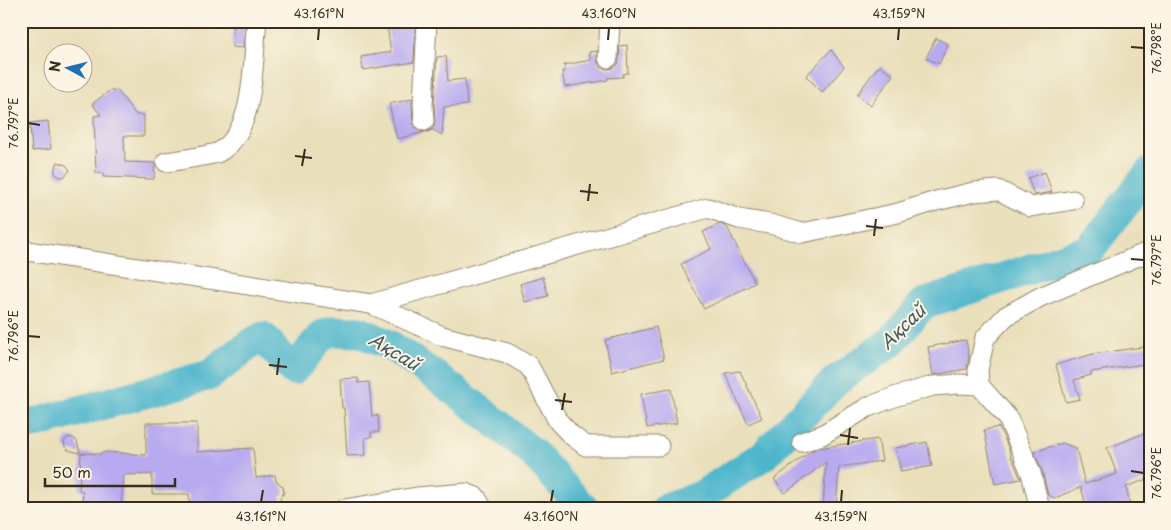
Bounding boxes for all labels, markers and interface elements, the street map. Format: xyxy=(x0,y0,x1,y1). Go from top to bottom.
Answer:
text: 43.161°N xyxy=(294,4,344,22)
text: 43.160°N xyxy=(582,4,637,22)
text: 43.159°N xyxy=(872,4,926,22)
text: 76.798°E xyxy=(1147,22,1165,74)
north arrow xyxy=(42,42,92,92)
text: N xyxy=(44,60,66,73)
text: 76.797°E xyxy=(4,98,22,148)
text: 76.797°E xyxy=(1147,235,1165,285)
water label: Ақсай xyxy=(873,295,933,355)
text: 76.796°E xyxy=(4,310,22,362)
water label: Ақсай xyxy=(364,325,427,378)
text: 76.796°E xyxy=(1147,447,1165,499)
scale bar xyxy=(45,455,175,487)
text: 50 m xyxy=(52,460,91,483)
text: 43.161°N xyxy=(236,507,286,525)
text: 43.160°N xyxy=(524,507,579,525)
text: 43.159°N xyxy=(814,507,868,525)

